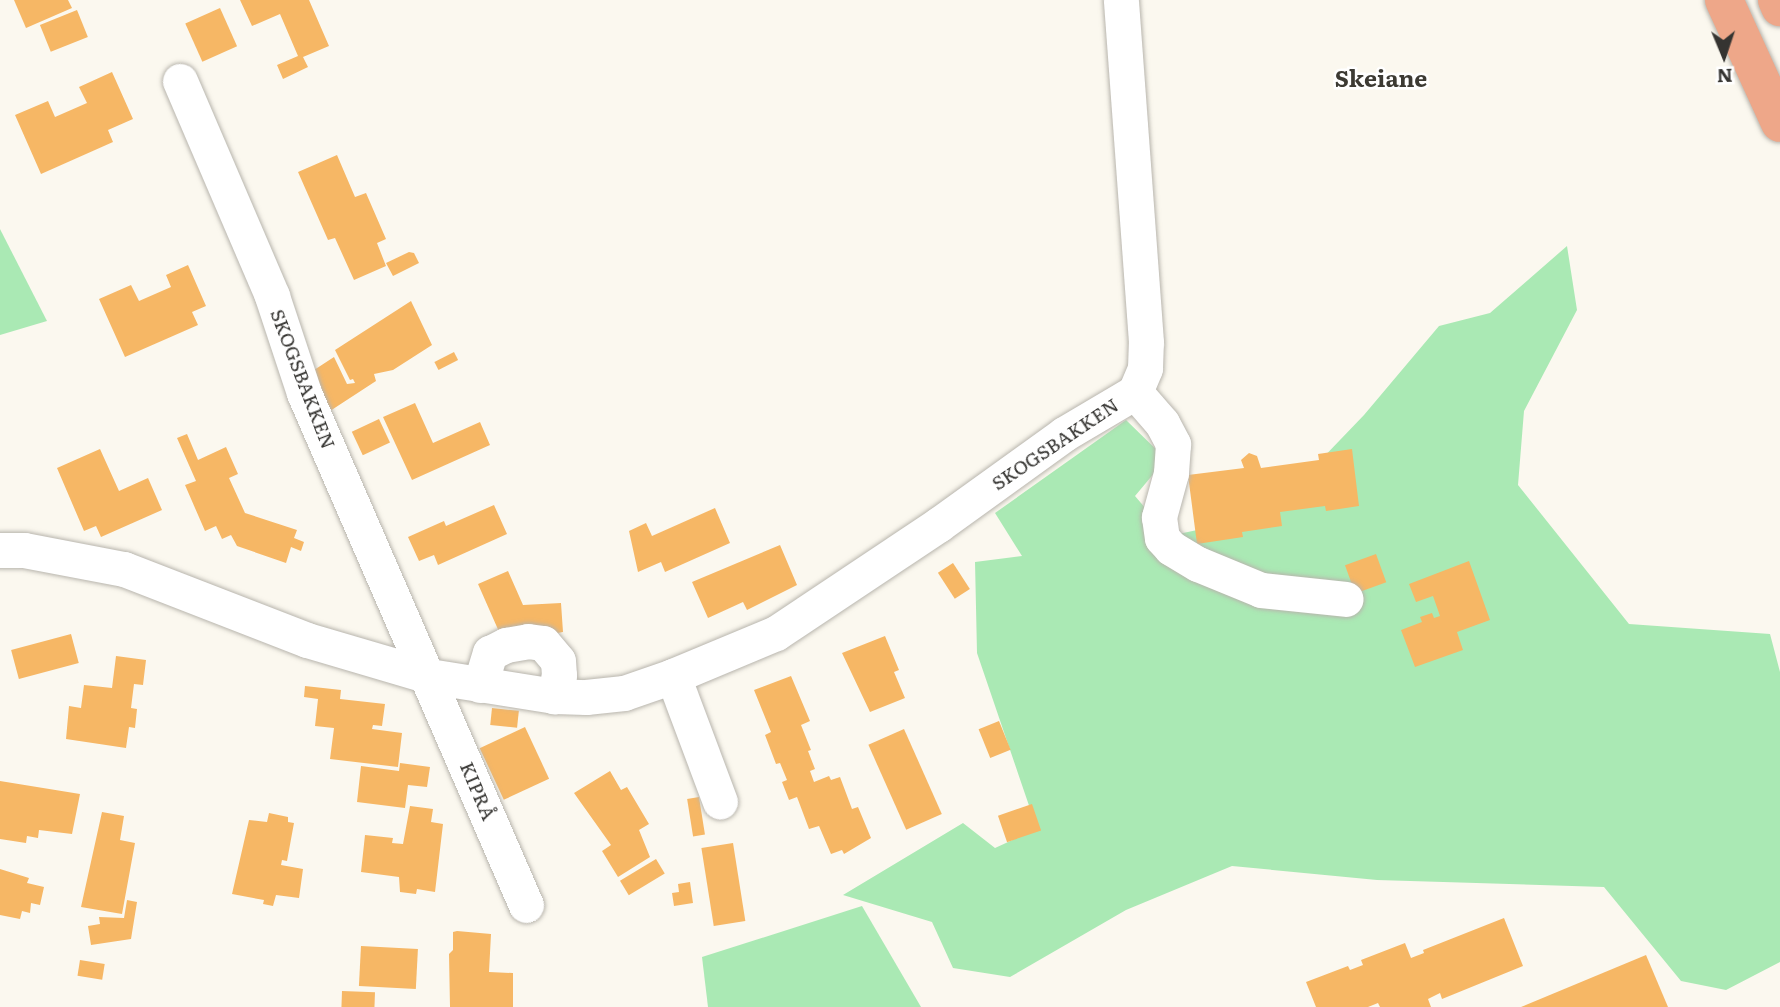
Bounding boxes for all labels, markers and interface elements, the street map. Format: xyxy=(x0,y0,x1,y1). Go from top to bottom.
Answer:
north arrow xyxy=(1689,21,1759,91)
district label: Skeiane xyxy=(1335,63,1427,91)
text: N xyxy=(1716,63,1733,91)
street label: SKOGSBAKKEN xyxy=(266,306,340,452)
street label: SKOGSBAKKEN xyxy=(987,393,1123,495)
street label: KIPRÅ xyxy=(456,758,500,824)

